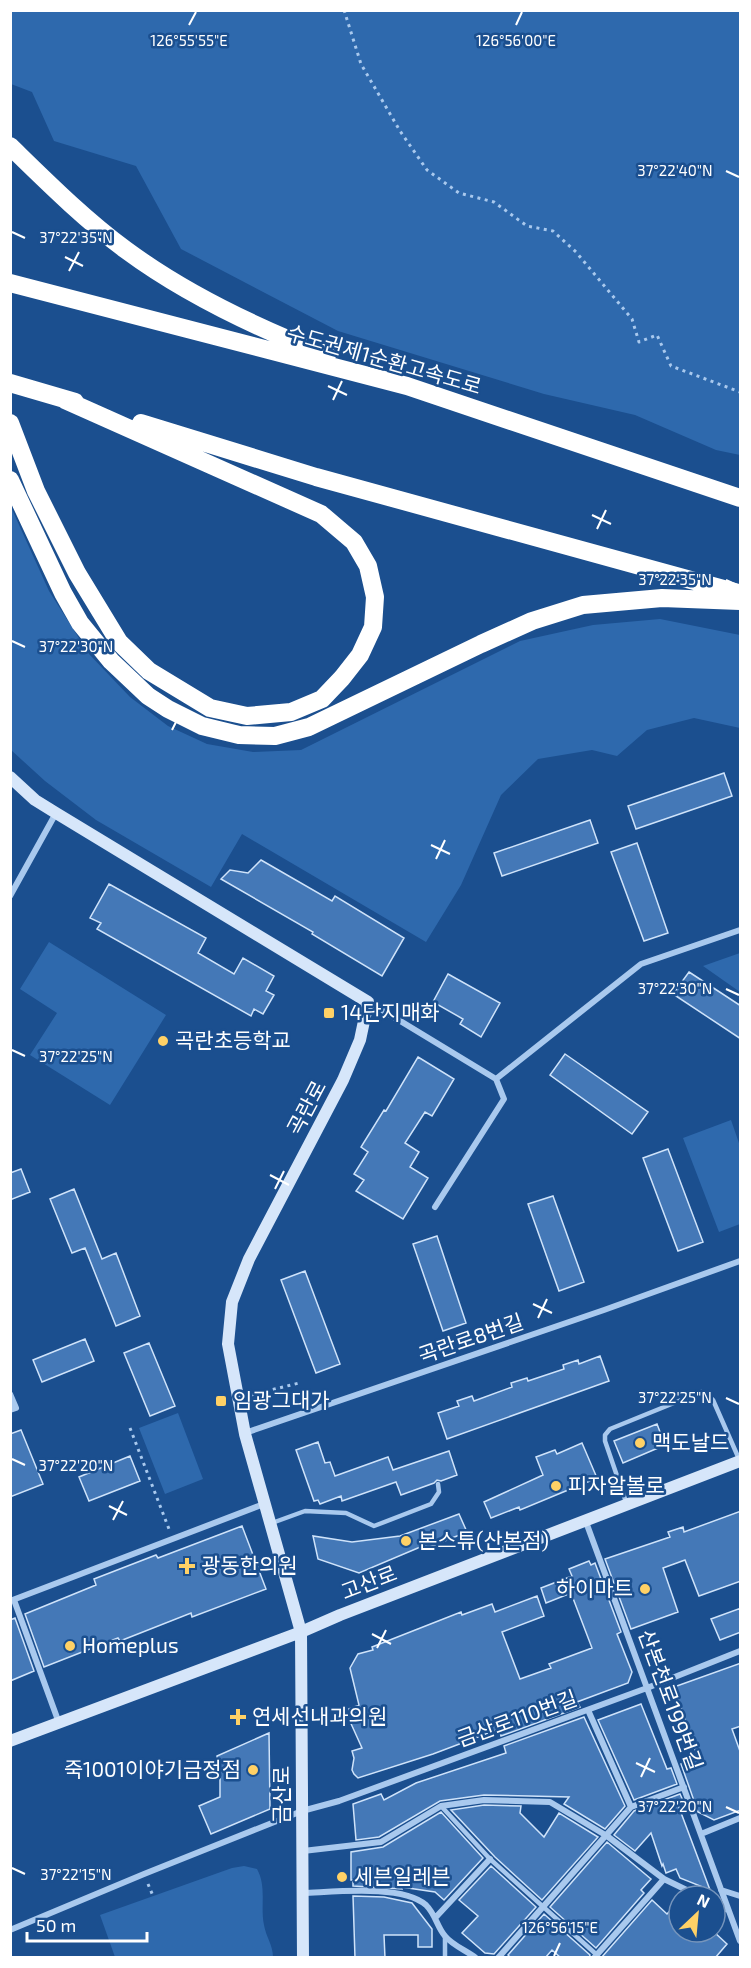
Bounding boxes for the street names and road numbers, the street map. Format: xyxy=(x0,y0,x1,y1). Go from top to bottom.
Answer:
street label: 수도권제1순환고속도로 xyxy=(284,319,485,398)
street label: 곡란로 xyxy=(281,1076,330,1139)
street label: 곡란로8번길 xyxy=(415,1308,526,1367)
street label: 고산로 xyxy=(337,1560,400,1604)
street label: 산본천로199번길 xyxy=(634,1626,709,1773)
street label: 금산로110번길 xyxy=(453,1684,580,1751)
street label: 금산로 xyxy=(268,1766,293,1824)

